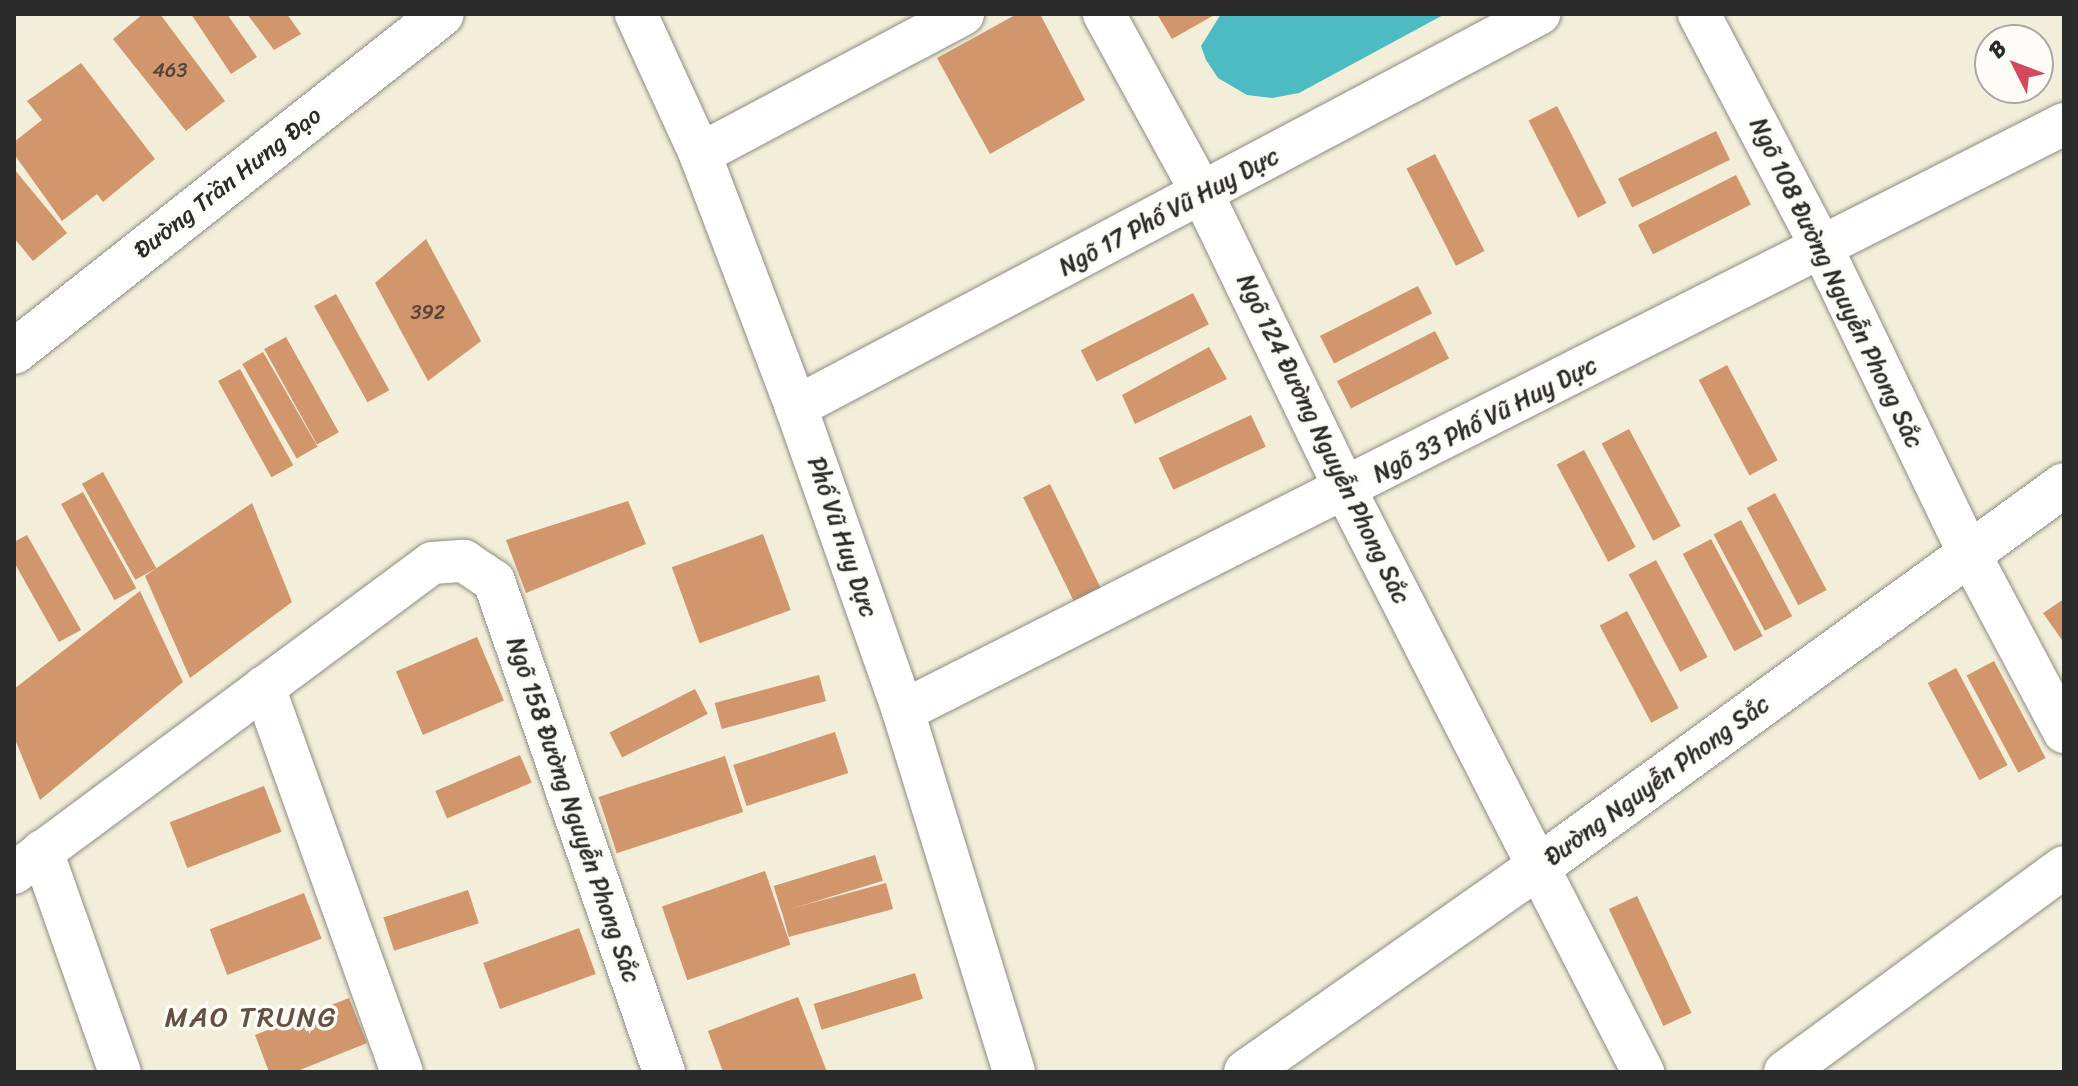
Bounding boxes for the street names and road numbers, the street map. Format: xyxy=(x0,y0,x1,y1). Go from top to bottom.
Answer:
street label: Đường Trần Hưng Đạo xyxy=(129,101,327,265)
street label: Ngõ 108 Đường Nguyễn Phong Sắc xyxy=(1743,113,1929,453)
street label: Ngõ 17 Phố Vũ Huy Dực xyxy=(1054,142,1284,282)
street label: Ngõ 124 Đường Nguyễn Phong Sắc xyxy=(1231,270,1415,608)
street label: Ngõ 33 Phố Vũ Huy Dực xyxy=(1368,351,1602,489)
street label: Phố Vũ Huy Dực xyxy=(801,453,883,621)
street label: Ngõ 158 Đường Nguyễn Phong Sắc xyxy=(500,634,646,986)
street label: Đường Nguyễn Phong Sắc xyxy=(1539,690,1775,872)

